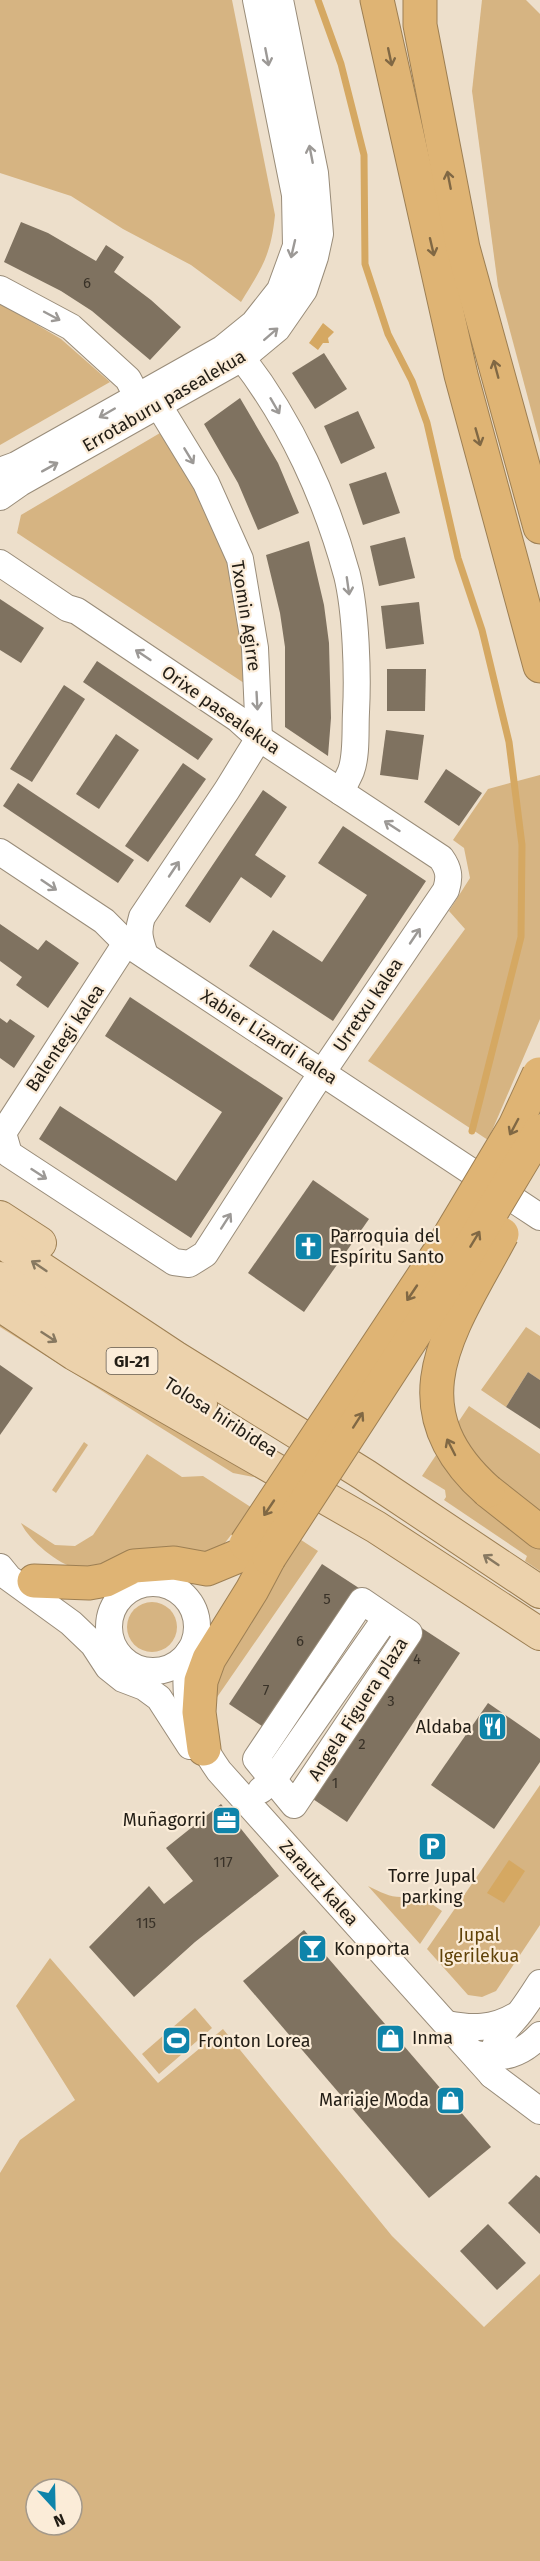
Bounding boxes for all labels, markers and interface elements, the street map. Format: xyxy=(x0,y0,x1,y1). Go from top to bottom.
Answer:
one-way arrow xyxy=(385,47,396,66)
one-way arrow xyxy=(262,48,274,67)
one-way arrow xyxy=(305,144,316,164)
one-way arrow xyxy=(443,171,454,190)
one-way arrow xyxy=(427,238,439,257)
one-way arrow xyxy=(287,239,299,258)
house number: 6 xyxy=(83,274,91,292)
one-way arrow xyxy=(42,311,60,323)
one-way arrow xyxy=(263,328,279,341)
street label: Errotaburu pasealekua xyxy=(78,345,250,457)
one-way arrow xyxy=(490,360,501,379)
one-way arrow xyxy=(270,397,282,414)
one-way arrow xyxy=(99,408,116,420)
one-way arrow xyxy=(473,427,484,446)
one-way arrow xyxy=(184,447,196,464)
one-way arrow xyxy=(41,460,58,472)
street label: Txomin Agirre xyxy=(226,559,266,673)
one-way arrow xyxy=(343,576,354,595)
one-way arrow xyxy=(134,649,151,662)
street label: Orixe pasealekua xyxy=(157,661,285,759)
one-way arrow xyxy=(251,690,263,710)
one-way arrow xyxy=(384,819,401,831)
one-way arrow xyxy=(168,861,180,877)
one-way arrow xyxy=(40,879,56,891)
one-way arrow xyxy=(409,928,421,944)
street label: Urretxu kalea xyxy=(329,954,407,1056)
street label: Balentegi kalea xyxy=(21,980,109,1096)
street label: Xabier Lizardi kalea xyxy=(197,985,341,1089)
one-way arrow xyxy=(508,1118,519,1136)
one-way arrow xyxy=(31,1168,47,1180)
one-way arrow xyxy=(220,1213,232,1230)
place label: Parroquia del Espíritu Santo xyxy=(330,1225,444,1268)
church icon: Parroquia del Espíritu Santo xyxy=(293,1230,325,1262)
one-way arrow xyxy=(469,1231,481,1248)
one-way arrow xyxy=(31,1260,48,1272)
one-way arrow xyxy=(405,1285,418,1302)
one-way arrow xyxy=(40,1331,57,1343)
road number: GI-21 xyxy=(106,1348,158,1374)
street label: Tolosa hiribidea xyxy=(160,1372,282,1462)
one-way arrow xyxy=(352,1413,364,1429)
one-way arrow xyxy=(445,1438,456,1456)
one-way arrow xyxy=(263,1500,275,1516)
one-way arrow xyxy=(483,1553,500,1565)
house number: 5 xyxy=(323,1590,331,1608)
house number: 6 xyxy=(296,1632,304,1650)
street label: Angela Figuera plaza xyxy=(304,1633,412,1785)
house number: 4 xyxy=(413,1650,421,1668)
house number: 7 xyxy=(263,1681,270,1699)
house number: 3 xyxy=(387,1692,395,1710)
restaurant icon: Aldaba xyxy=(477,1711,509,1743)
place label: Aldaba xyxy=(416,1716,472,1738)
house number: 2 xyxy=(358,1735,366,1753)
house number: 1 xyxy=(332,1774,338,1792)
office icon: Muñagorri xyxy=(211,1804,243,1836)
place label: Muñagorri xyxy=(123,1809,206,1831)
parking icon: Torre Jupal parking xyxy=(416,1831,448,1863)
street label: Zarautz kalea xyxy=(275,1836,363,1930)
house number: 117 xyxy=(213,1853,233,1871)
place label: Torre Jupal parking xyxy=(388,1865,476,1908)
house number: 115 xyxy=(136,1914,156,1932)
park label: Jupal Igerilekua xyxy=(439,1924,519,1967)
bar icon: Konporta xyxy=(297,1933,329,1965)
place label: Konporta xyxy=(334,1938,410,1960)
shop icon: Inma xyxy=(375,2022,407,2054)
sports icon: Fronton Lorea xyxy=(161,2025,193,2057)
place label: Inma xyxy=(412,2027,453,2049)
place label: Fronton Lorea xyxy=(198,2030,311,2052)
shop icon: Mariaje Moda xyxy=(434,2084,466,2116)
place label: Mariaje Moda xyxy=(319,2089,429,2111)
north arrow xyxy=(24,2477,84,2537)
text: N xyxy=(51,2510,68,2531)

